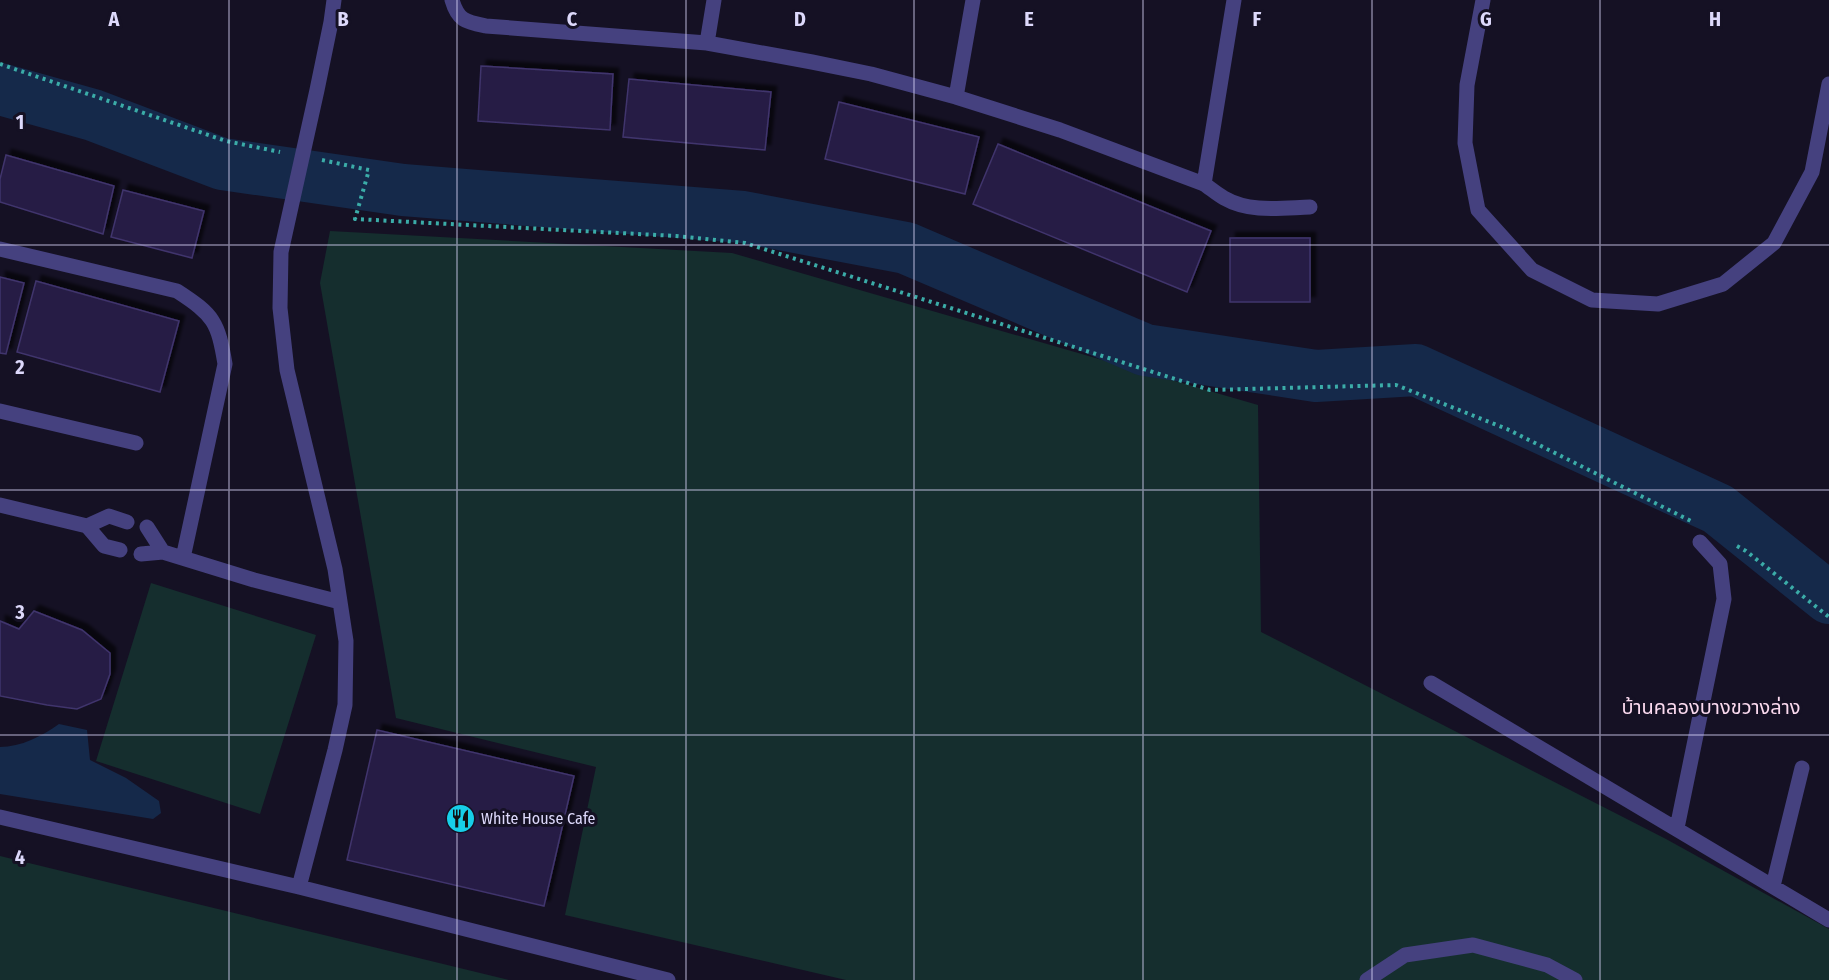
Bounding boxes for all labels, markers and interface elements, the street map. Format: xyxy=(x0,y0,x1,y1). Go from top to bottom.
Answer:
text: A xyxy=(108,7,121,31)
text: B xyxy=(337,7,349,31)
text: C xyxy=(567,7,578,31)
text: D xyxy=(794,7,806,31)
text: E xyxy=(1024,7,1034,31)
text: F xyxy=(1253,7,1262,31)
text: G xyxy=(1480,7,1492,31)
text: H xyxy=(1709,7,1721,31)
text: 1 xyxy=(16,110,24,134)
text: 2 xyxy=(14,355,25,379)
text: 3 xyxy=(14,600,25,624)
district label: บ้านคลองบางขวางล่าง xyxy=(1621,695,1801,719)
restaurant icon: White House Cafe xyxy=(444,802,476,834)
place label: White House Cafe xyxy=(481,809,596,828)
text: 4 xyxy=(15,845,25,869)

